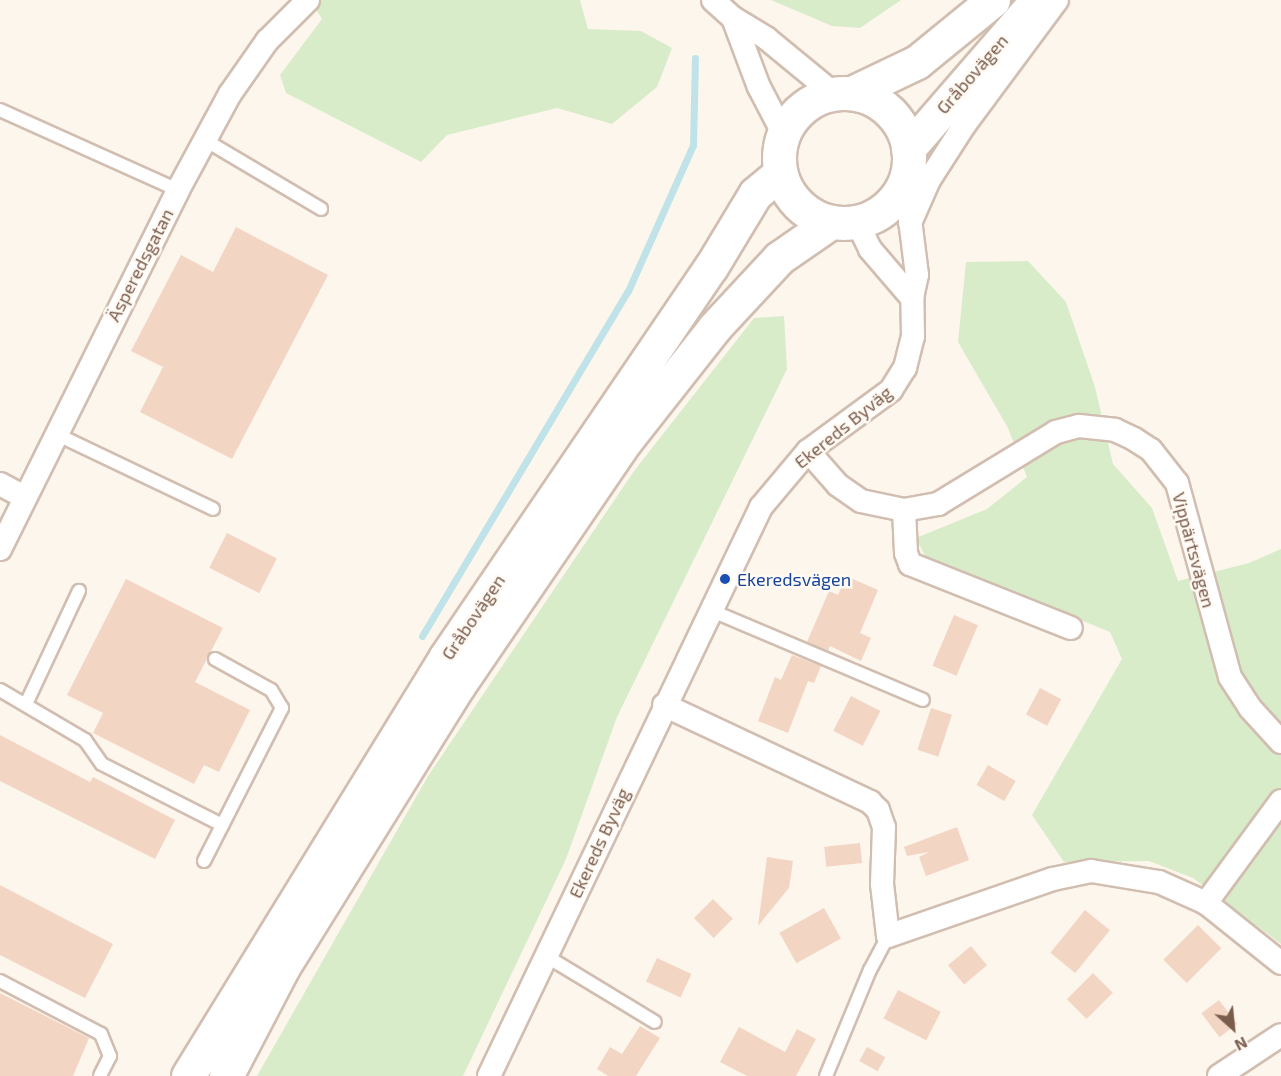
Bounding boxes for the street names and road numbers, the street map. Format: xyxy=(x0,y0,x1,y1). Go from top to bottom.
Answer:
street label: Gråbovägen xyxy=(932,30,1012,118)
street label: Äsperedsgatan xyxy=(102,205,178,325)
street label: Ekereds Byväg xyxy=(790,381,896,473)
street label: Vippärtsvägen xyxy=(1168,490,1220,610)
street label: Gråbovägen xyxy=(437,570,509,664)
street label: Ekereds Byväg xyxy=(564,785,634,901)

